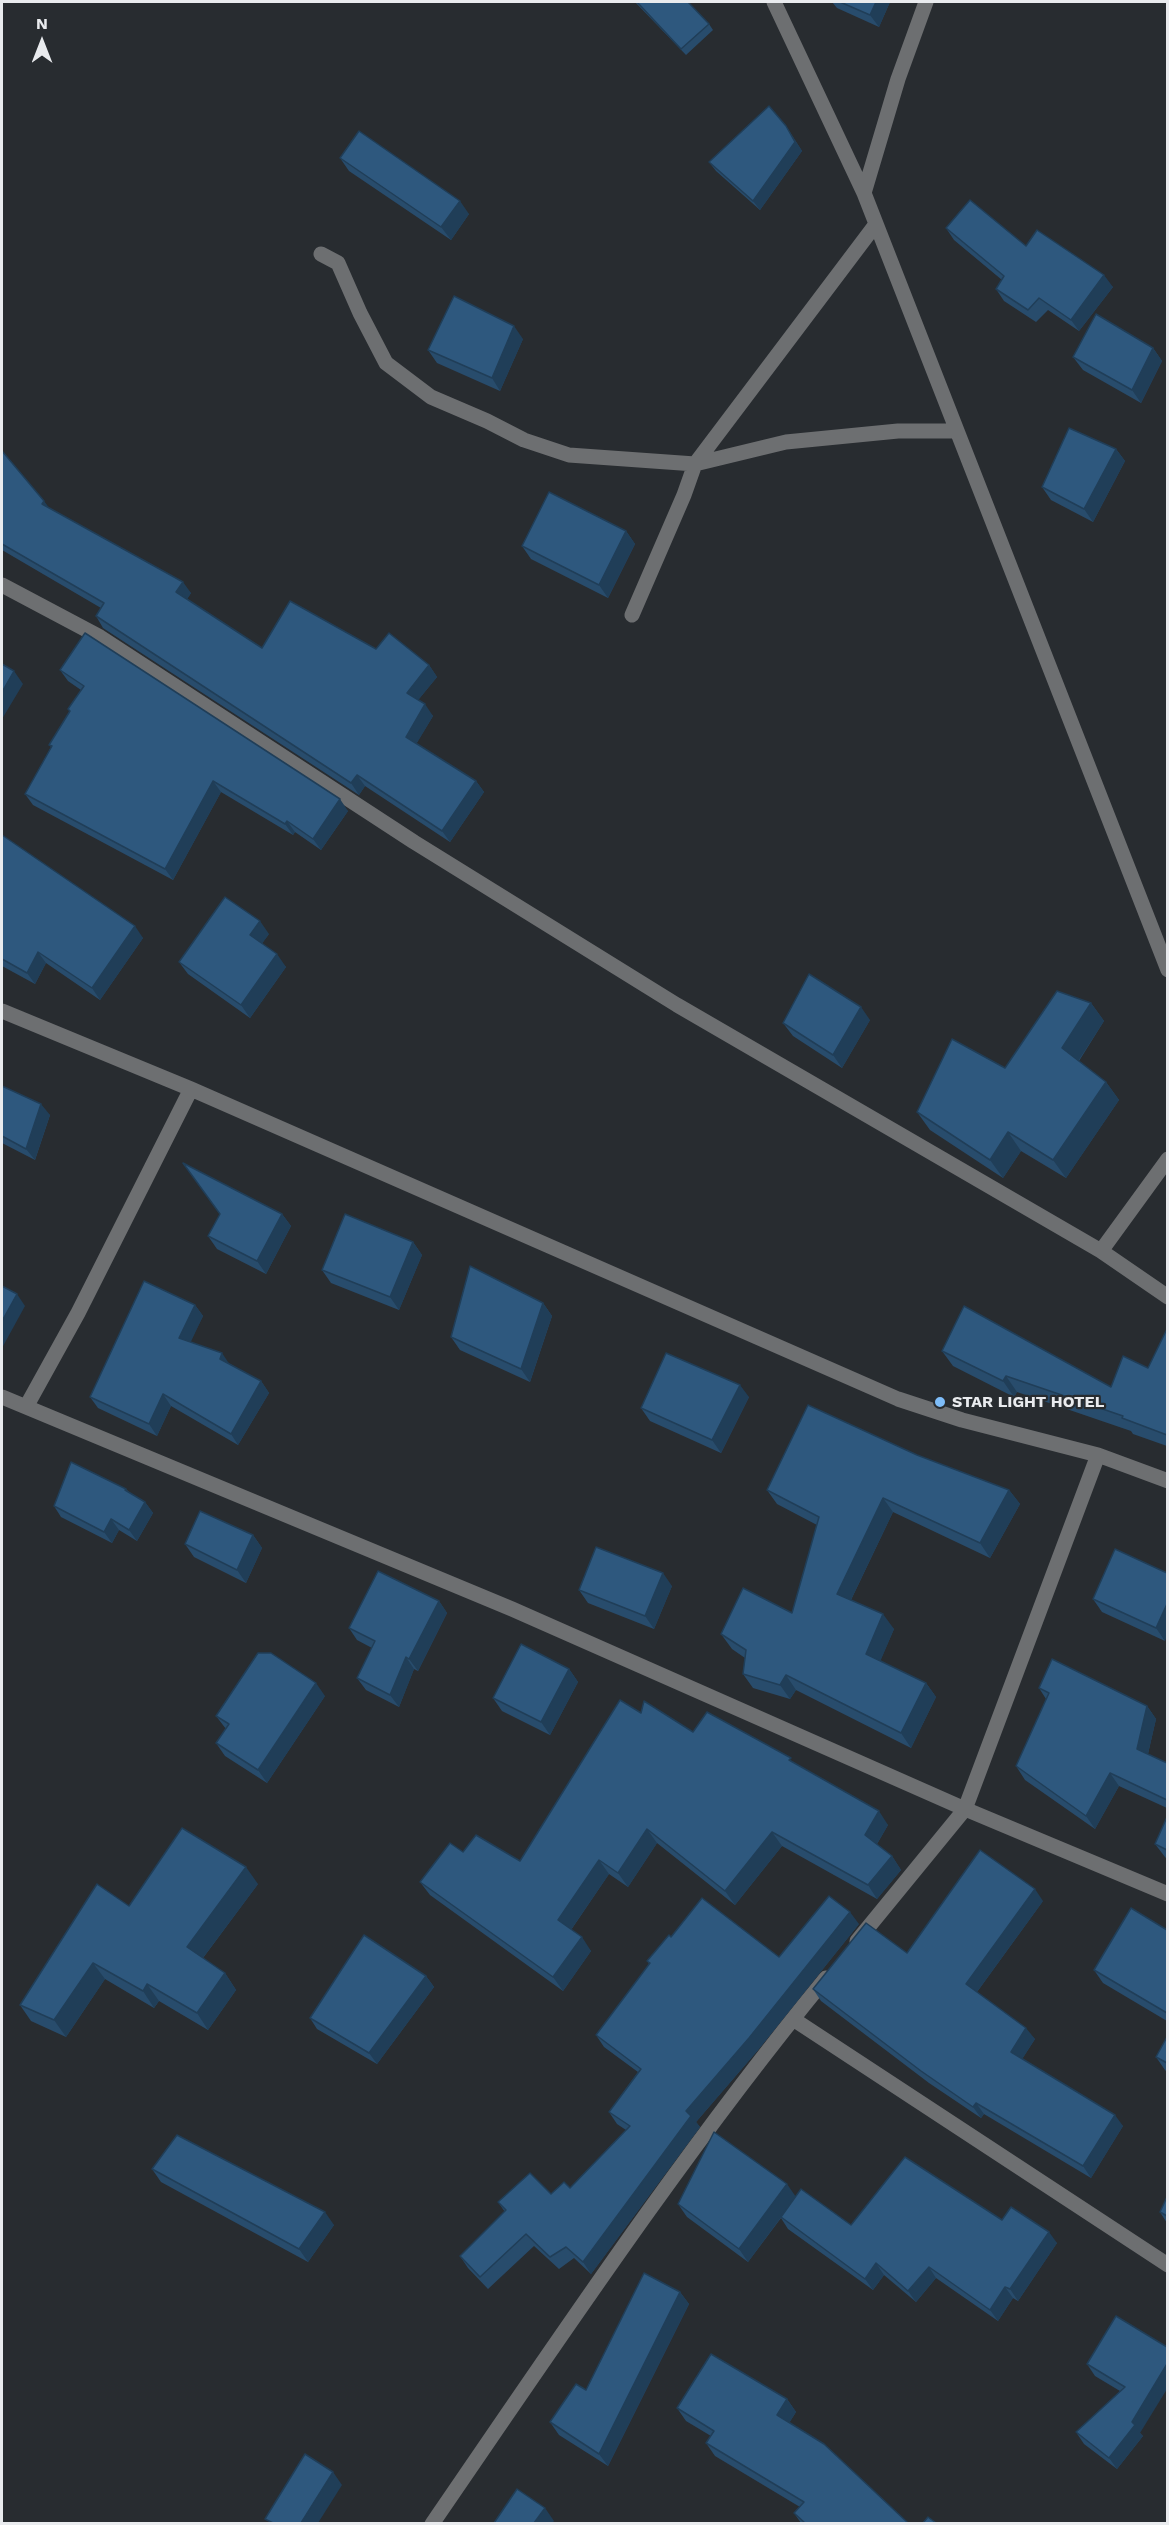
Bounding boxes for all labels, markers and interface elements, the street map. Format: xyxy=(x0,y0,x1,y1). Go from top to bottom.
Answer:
north arrow xyxy=(12,12,72,72)
text: N xyxy=(36,14,48,33)
place label: STAR LIGHT HOTEL xyxy=(952,1392,1104,1412)
marker: STAR LIGHT HOTEL xyxy=(933,1395,947,1409)

